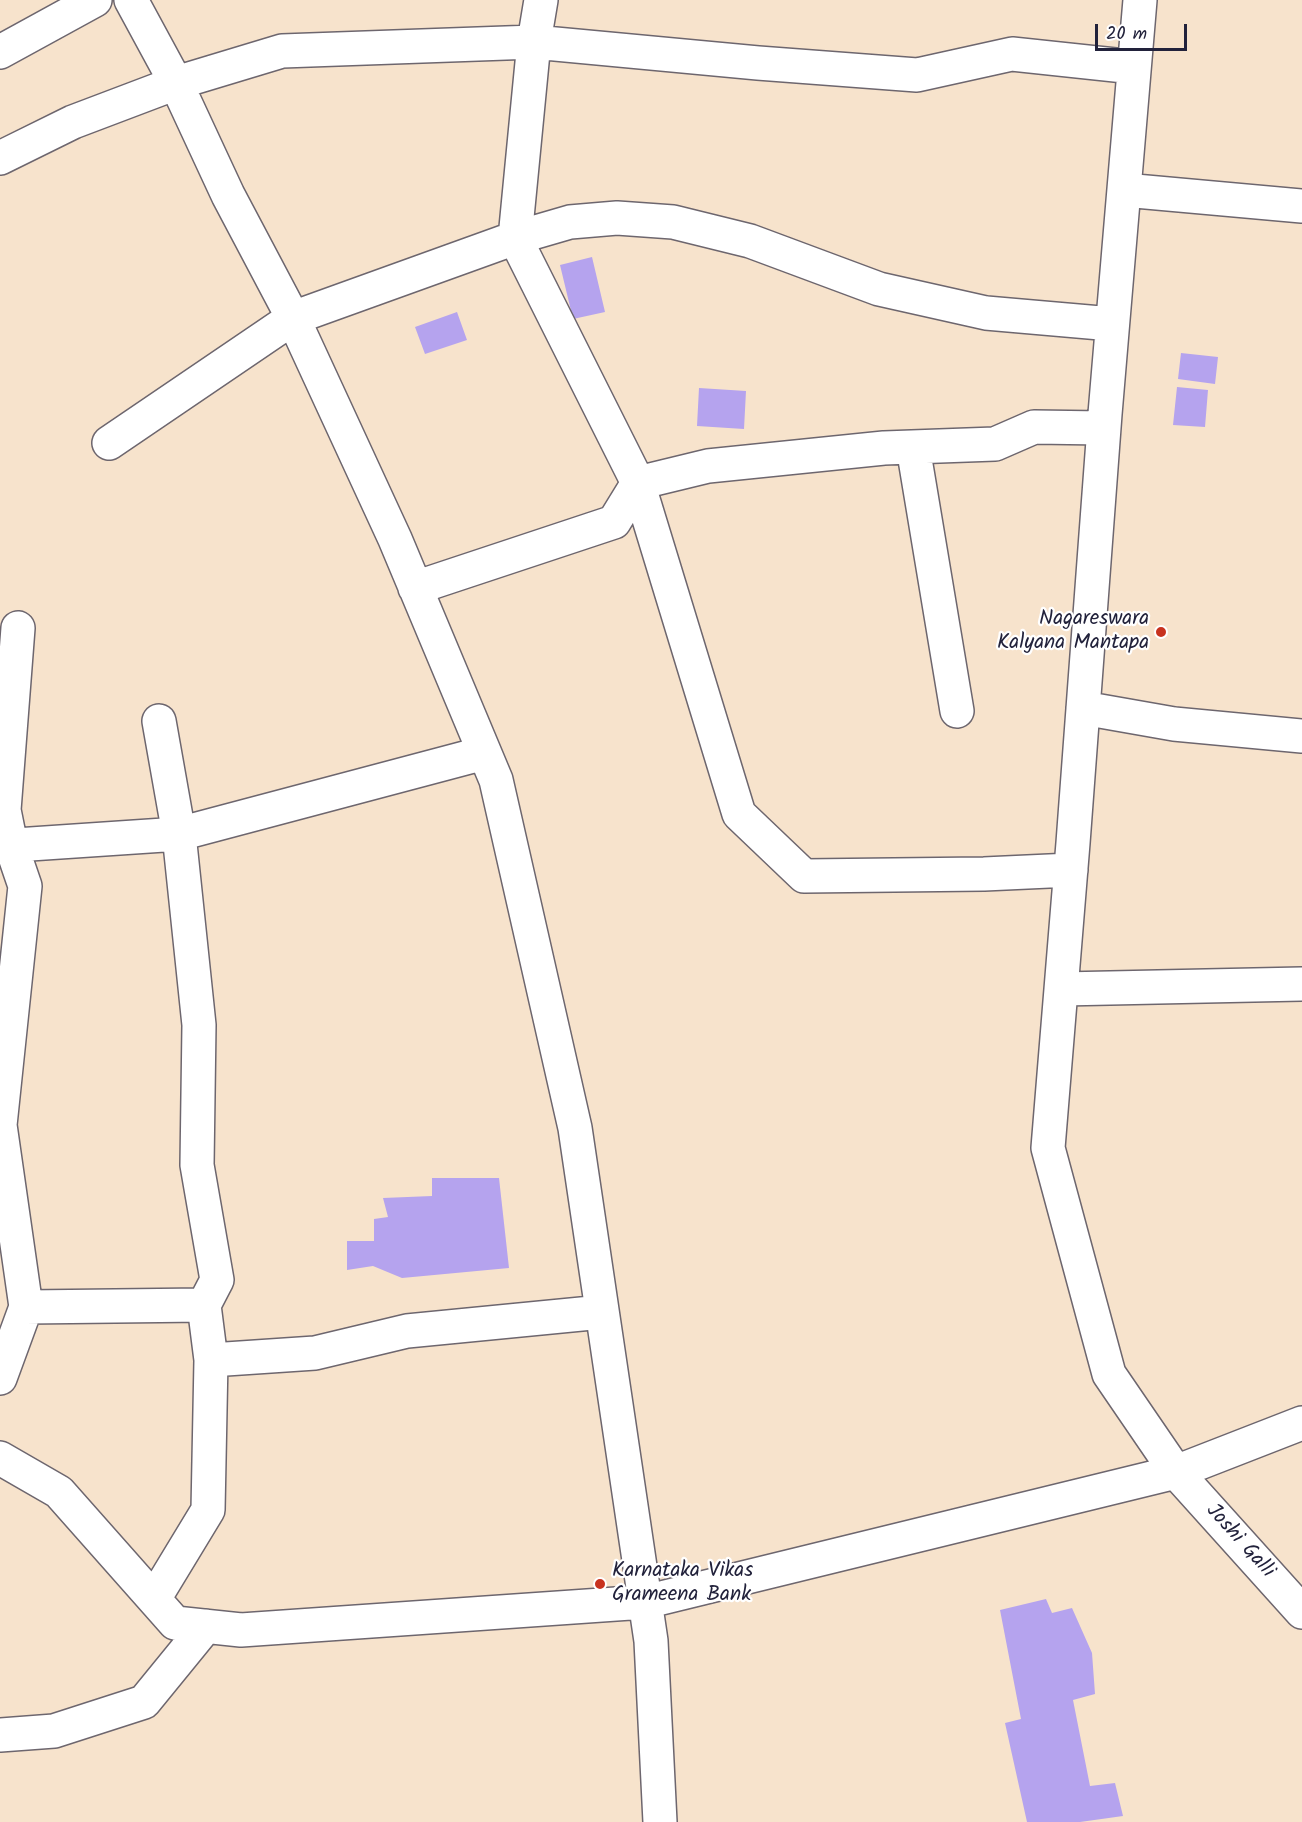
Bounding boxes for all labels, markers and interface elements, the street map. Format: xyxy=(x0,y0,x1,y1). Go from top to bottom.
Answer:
scale bar xyxy=(1098,12,1190,50)
text: 20 m xyxy=(1106,20,1147,49)
place label: Nagareswara Kalyana Mantapa xyxy=(997,607,1149,657)
marker: Nagareswara Kalyana Mantapa xyxy=(1154,625,1168,639)
street label: Joshi Galli xyxy=(1199,1500,1279,1584)
place label: Karnataka Vikas Grameena Bank xyxy=(612,1559,753,1609)
marker: Karnataka Vikas Grameena Bank xyxy=(593,1577,607,1591)

